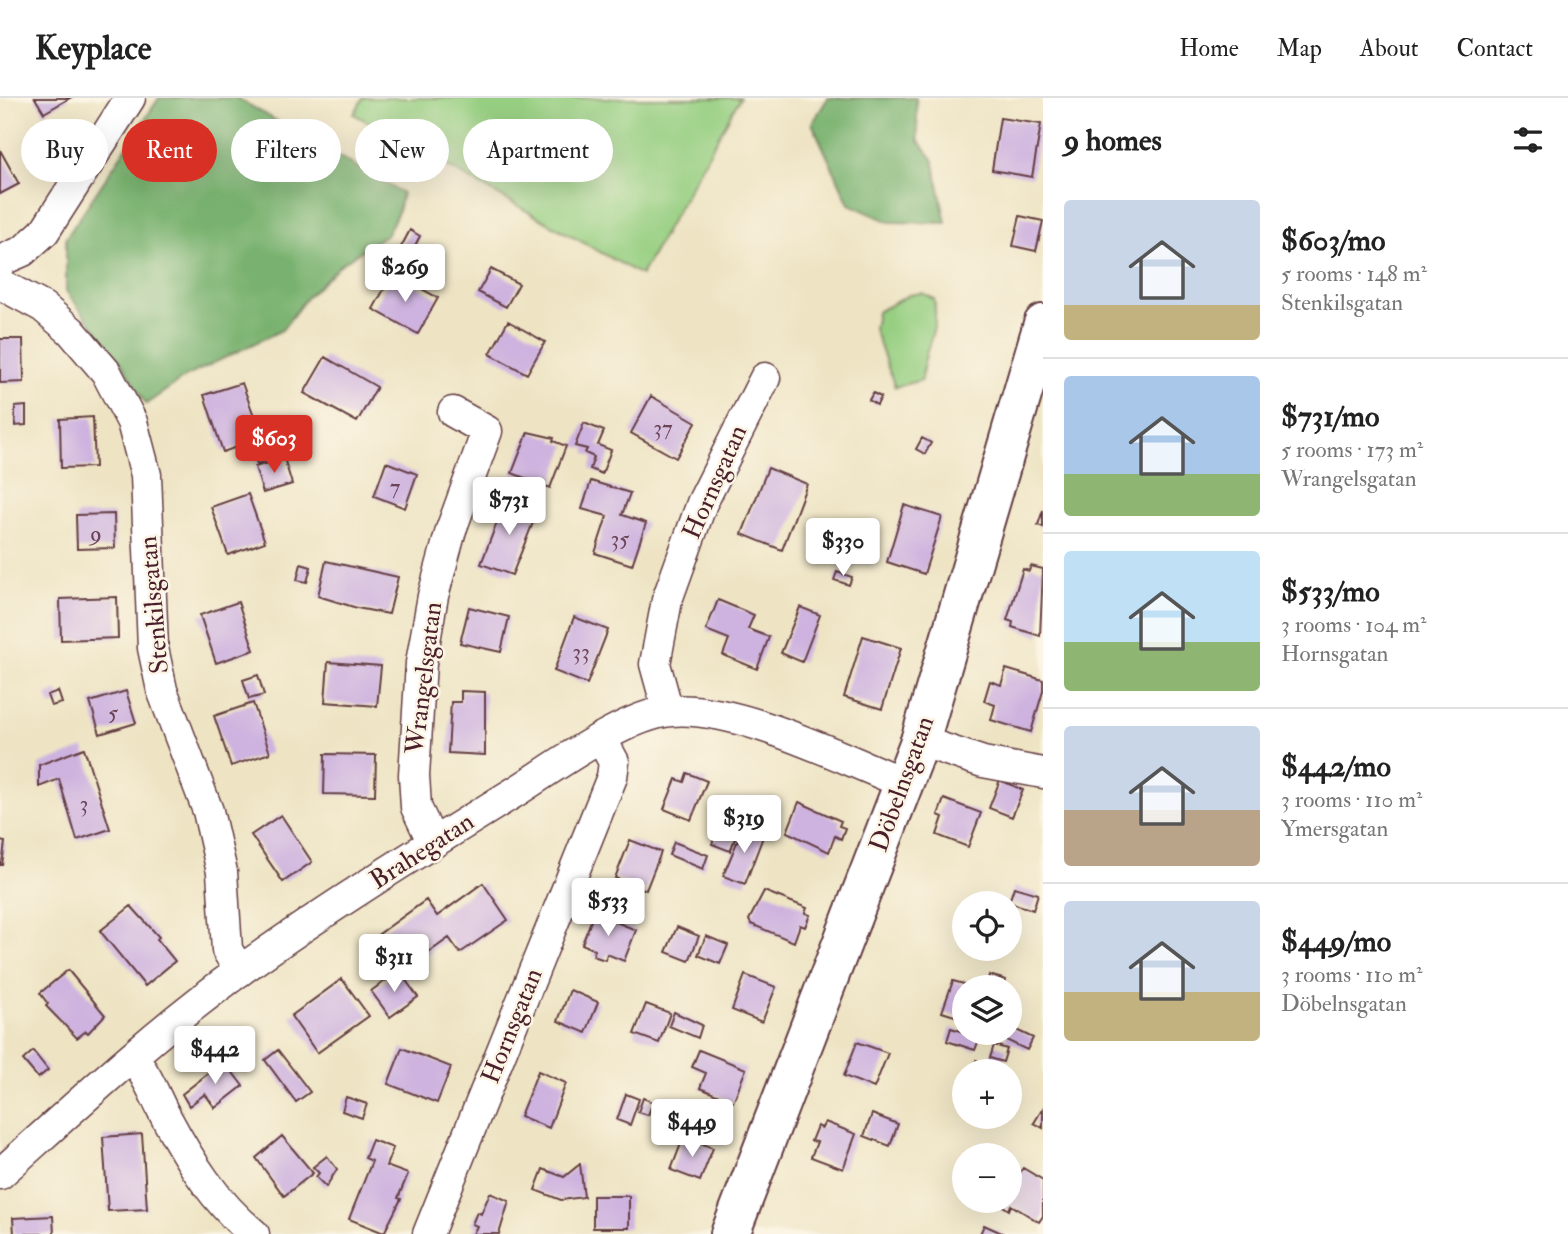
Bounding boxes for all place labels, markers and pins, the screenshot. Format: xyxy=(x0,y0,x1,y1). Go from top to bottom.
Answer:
pin: $269 xyxy=(364,244,446,304)
pin: $603 xyxy=(233,416,315,475)
pin: $731 xyxy=(468,478,550,537)
pin: $330 xyxy=(802,518,884,578)
pin: $319 xyxy=(703,796,785,855)
pin: $533 xyxy=(567,878,649,938)
pin: $311 xyxy=(353,934,435,994)
pin: $442 xyxy=(174,1026,256,1086)
pin: $449 xyxy=(651,1100,733,1159)

